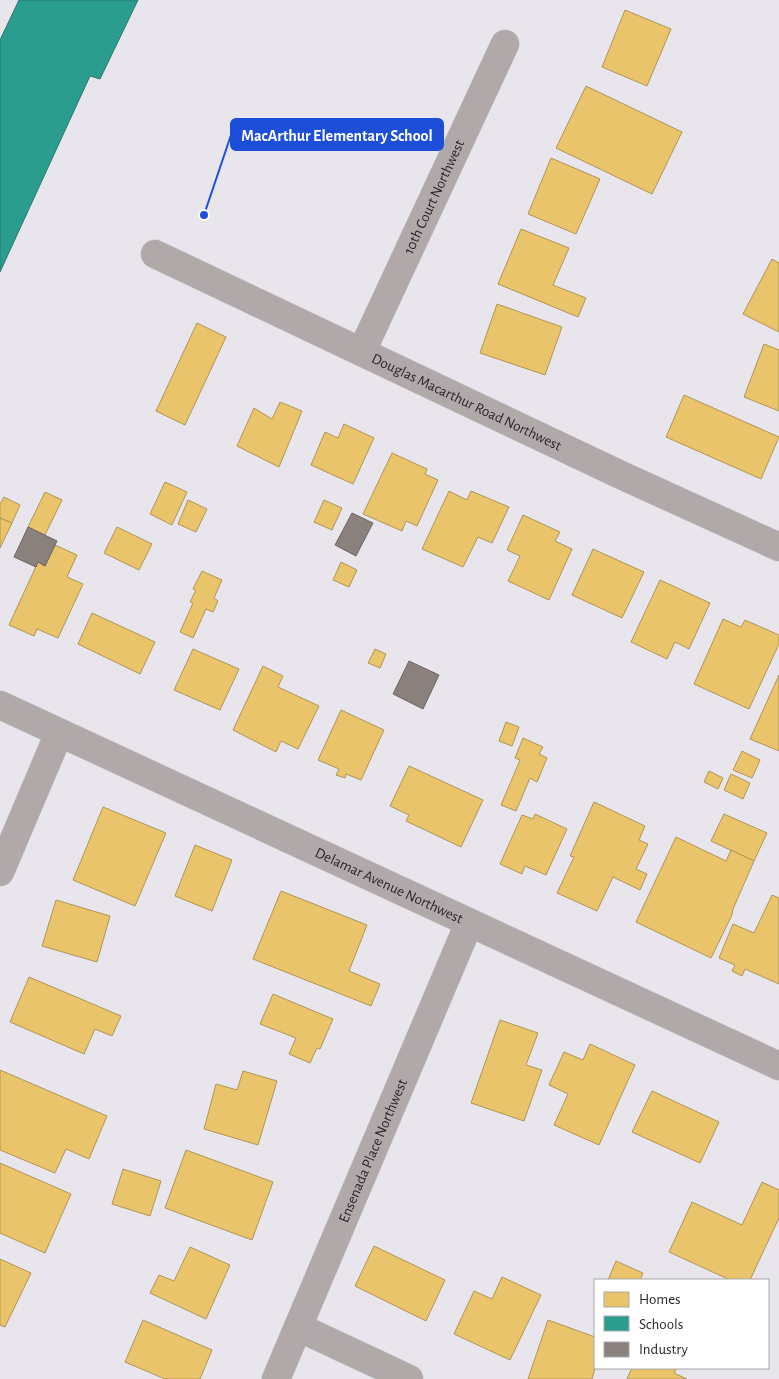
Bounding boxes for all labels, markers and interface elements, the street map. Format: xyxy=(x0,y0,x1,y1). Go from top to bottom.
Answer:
callout: MacArthur Elementary School xyxy=(231,119,443,150)
text: MacArthur Elementary School xyxy=(241,128,433,145)
street label: 10th Court Northwest xyxy=(401,137,467,256)
street label: Douglas Macarthur Road Northwest xyxy=(370,351,564,453)
street label: Delamar Avenue Northwest xyxy=(313,845,466,926)
street label: Ensenada Place Northwest xyxy=(336,1076,410,1225)
legend xyxy=(594,1279,769,1369)
text: Homes xyxy=(639,1292,681,1307)
text: Schools xyxy=(639,1317,683,1332)
text: Industry xyxy=(639,1342,688,1357)

